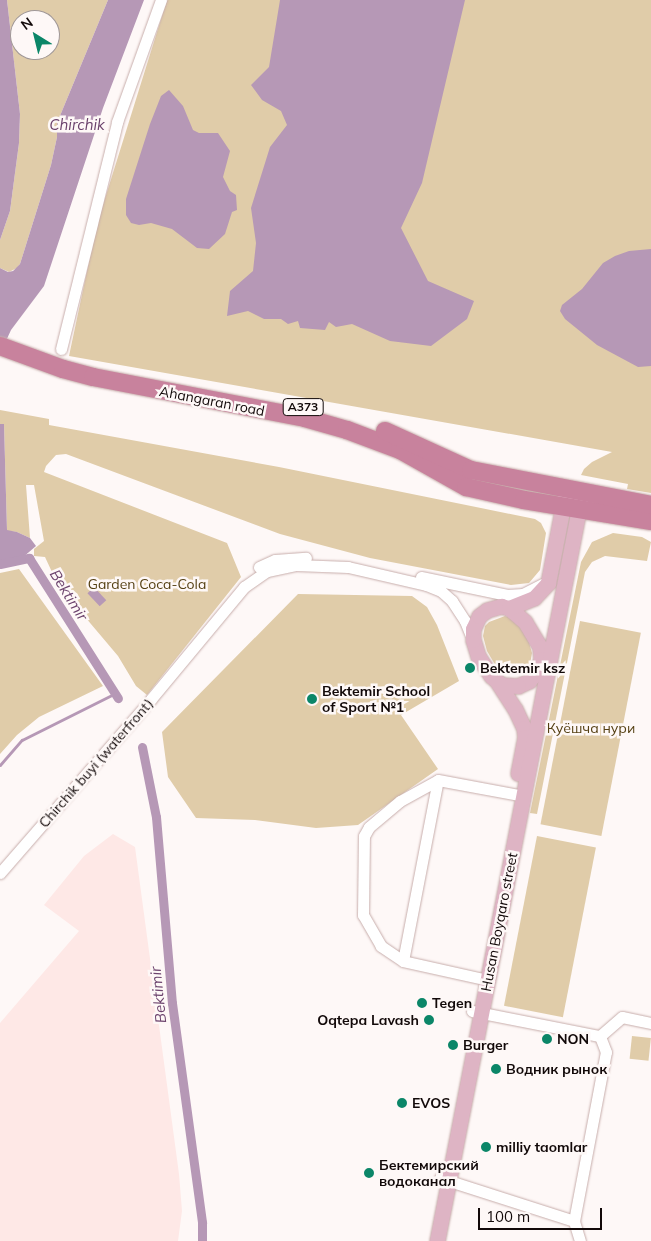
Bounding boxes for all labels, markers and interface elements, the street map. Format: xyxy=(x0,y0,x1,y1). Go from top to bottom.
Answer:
north arrow xyxy=(10,10,60,60)
text: N xyxy=(17,13,36,34)
water label: Chirchik xyxy=(49,116,105,134)
street label: Ahangaran road xyxy=(158,383,266,419)
road number: A373 xyxy=(282,398,324,417)
water label: Bektimir xyxy=(46,566,92,624)
park label: Garden Coca-Cola xyxy=(88,576,206,592)
place label: Bektemir ksz xyxy=(480,660,565,676)
marker: Bektemir ksz xyxy=(464,662,476,674)
place label: Bektemir School of Sport №1 xyxy=(322,683,430,716)
marker: Bektemir School of Sport №1 xyxy=(306,693,318,705)
street label: Chirchik buyi (waterfront) xyxy=(35,695,157,831)
park label: Куёшча нури xyxy=(547,720,635,736)
street label: Husan Boyqaro street xyxy=(477,851,521,993)
water label: Bektimir xyxy=(146,966,170,1024)
place label: Tegen xyxy=(432,995,472,1011)
marker: Tegen xyxy=(416,997,428,1009)
place label: Oqtepa Lavash xyxy=(317,1012,419,1028)
marker: Oqtepa Lavash xyxy=(423,1014,435,1026)
place label: NON xyxy=(557,1031,589,1047)
marker: NON xyxy=(541,1033,553,1045)
place label: Burger xyxy=(463,1037,508,1053)
marker: Burger xyxy=(447,1039,459,1051)
place label: Водник рынок xyxy=(506,1061,607,1077)
marker: Водник рынок xyxy=(490,1063,502,1075)
place label: EVOS xyxy=(412,1095,450,1111)
marker: EVOS xyxy=(396,1097,408,1109)
place label: milliy taomlar xyxy=(496,1139,587,1155)
marker: milliy taomlar xyxy=(480,1141,492,1153)
place label: Бектемирский водоканал xyxy=(379,1157,479,1190)
marker: Бектемирский водоканал xyxy=(363,1167,375,1179)
scale bar xyxy=(481,1198,605,1230)
text: 100 m xyxy=(486,1207,530,1226)

